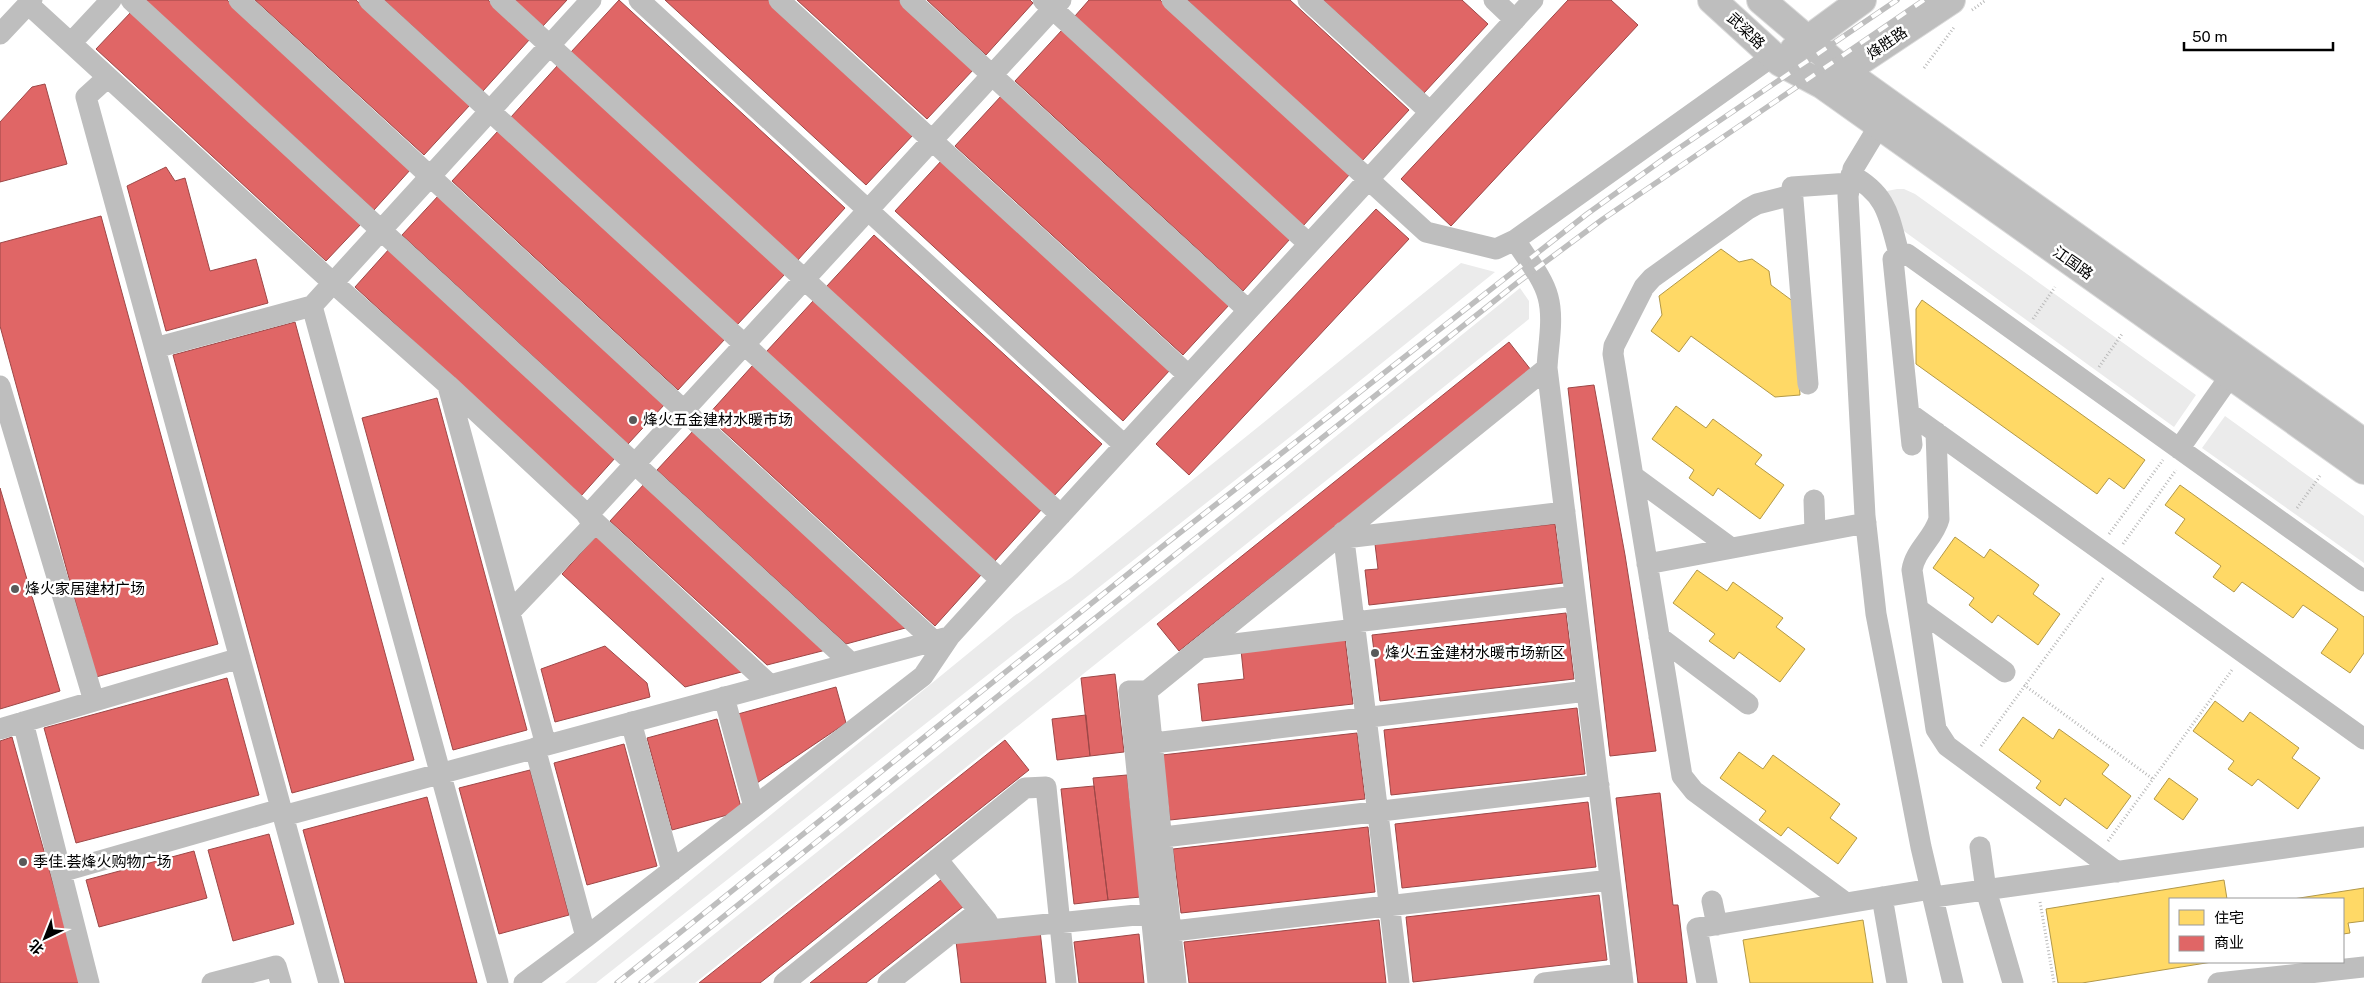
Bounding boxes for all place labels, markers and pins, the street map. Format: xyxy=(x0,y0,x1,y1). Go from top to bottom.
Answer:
place label: 烽火五金建材水暖市场 xyxy=(643,411,793,428)
marker: 烽火五金建材水暖市场 xyxy=(627,414,639,426)
place label: 烽火家居建材广场 xyxy=(25,580,145,597)
marker: 烽火家居建材广场 xyxy=(9,583,21,595)
place label: 烽火五金建材水暖市场新区 xyxy=(1385,644,1565,661)
marker: 烽火五金建材水暖市场新区 xyxy=(1369,647,1381,659)
place label: 季佳.荟烽火购物广场 xyxy=(33,853,171,870)
marker: 季佳.荟烽火购物广场 xyxy=(17,856,29,868)

